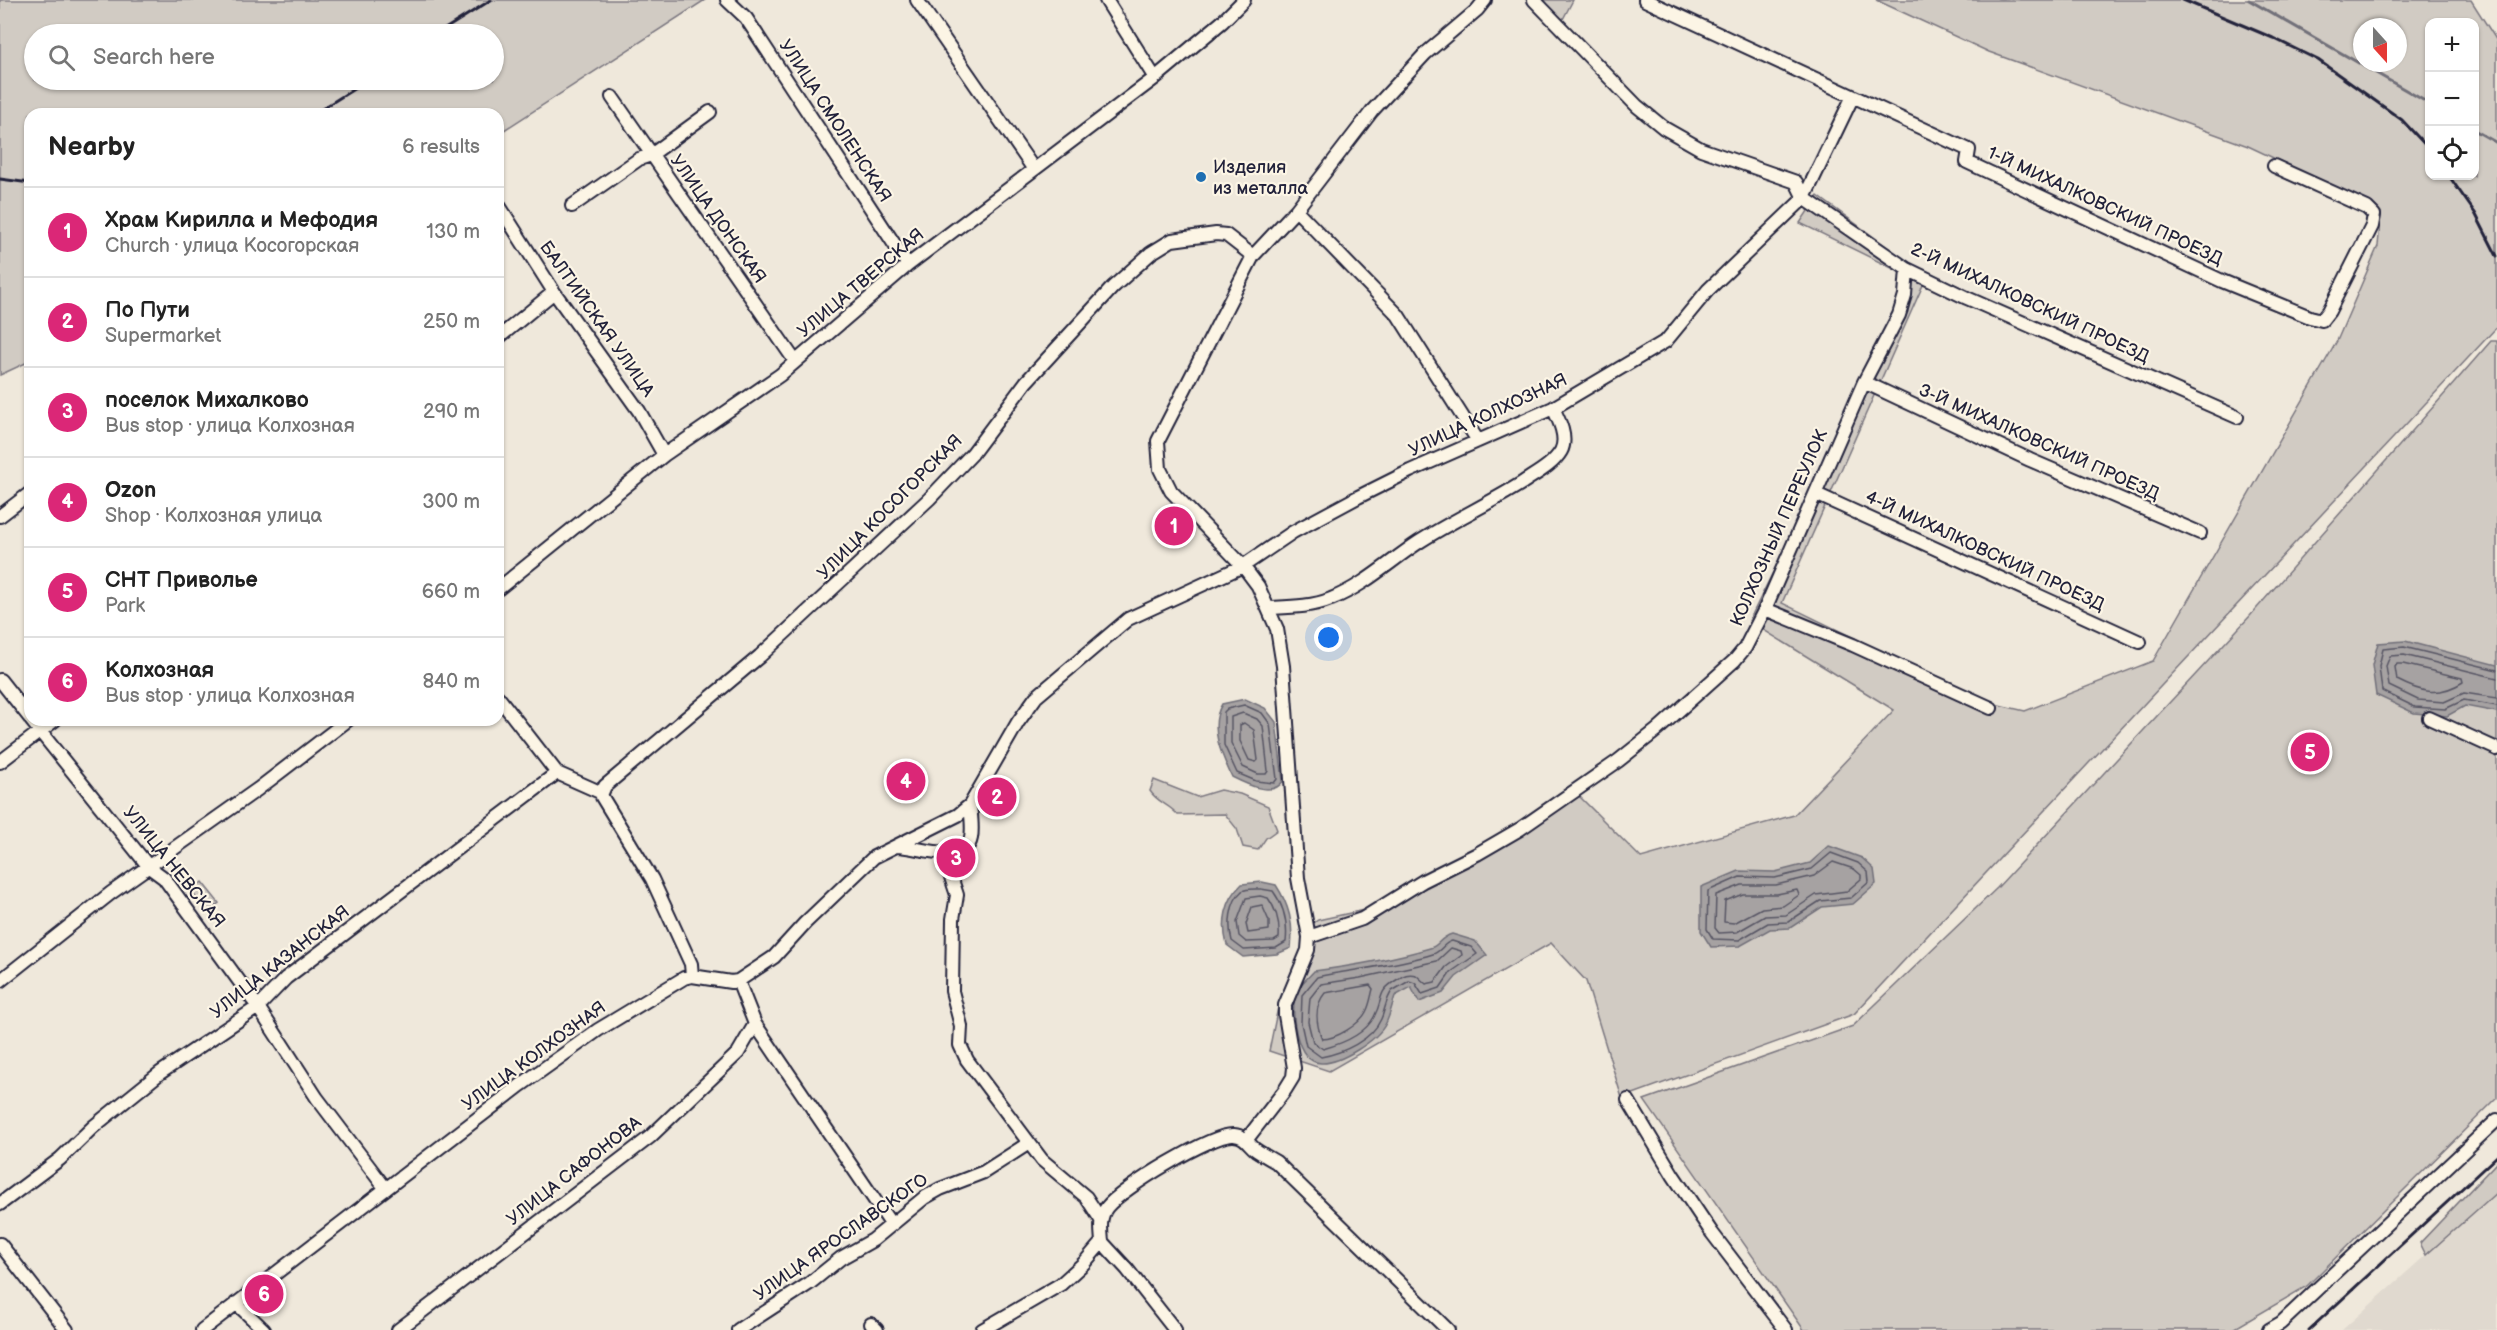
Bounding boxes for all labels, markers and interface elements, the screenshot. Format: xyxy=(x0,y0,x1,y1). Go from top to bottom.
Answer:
north arrow xyxy=(2353,18,2407,72)
map controls xyxy=(2425,18,2479,180)
button: + xyxy=(2425,18,2479,72)
search box xyxy=(24,24,504,90)
street label: УЛИЦА СМОЛЕНСКАЯ xyxy=(775,36,895,206)
icon: search xyxy=(45,41,78,74)
text: Search here xyxy=(93,44,215,71)
button: − xyxy=(2425,72,2479,126)
button: locate xyxy=(2425,126,2479,180)
text: Nearby xyxy=(48,132,135,163)
text: 6 results xyxy=(402,135,480,159)
street label: 1-Й МИХАЛКОВСКИЙ ПРОЕЗД xyxy=(1984,142,2226,270)
street label: УЛИЦА ДОНСКАЯ xyxy=(666,151,770,287)
place label: Изделия из металла xyxy=(1213,157,1309,199)
marker: Изделия из металла xyxy=(1194,170,1208,184)
text: Храм Кирилла и Мефодия xyxy=(105,207,378,234)
text: 1 xyxy=(63,220,72,244)
text: 130 m xyxy=(426,220,480,244)
street label: УЛИЦА ТВЕРСКАЯ xyxy=(794,224,928,342)
text: Church · улица Косогорская xyxy=(105,234,359,258)
street label: БАЛТИЙСКАЯ УЛИЦА xyxy=(535,237,659,401)
street label: 2-Й МИХАЛКОВСКИЙ ПРОЕЗД xyxy=(1907,238,2153,368)
text: По Пути xyxy=(105,297,190,324)
text: 2 xyxy=(62,310,73,334)
text: 250 m xyxy=(423,310,480,334)
text: Supermarket xyxy=(105,324,221,348)
street label: УЛИЦА КОЛХОЗНАЯ xyxy=(1405,369,1571,461)
street label: 3-Й МИХАЛКОВСКИЙ ПРОЕЗД xyxy=(1915,379,2163,505)
text: поселок Михалково xyxy=(105,387,309,414)
text: 3 xyxy=(62,400,73,424)
text: 290 m xyxy=(423,400,480,424)
text: Bus stop · улица Колхозная xyxy=(105,414,355,438)
street label: КОЛХОЗНЫЙ ПЕРЕУЛОК xyxy=(1726,426,1832,630)
street label: УЛИЦА КОСОГОРСКАЯ xyxy=(813,430,967,584)
text: Ozon xyxy=(105,477,156,504)
street label: 4-Й МИХАЛКОВСКИЙ ПРОЕЗД xyxy=(1862,486,2108,616)
text: 4 xyxy=(62,490,73,514)
text: 300 m xyxy=(422,490,480,514)
text: Shop · Колхозная улица xyxy=(105,504,322,528)
pin: 1 xyxy=(1154,504,1194,548)
text: СНТ Приволье xyxy=(105,567,258,594)
text: 5 xyxy=(62,580,73,604)
text: 660 m xyxy=(422,580,480,604)
text: Park xyxy=(105,594,145,618)
your location xyxy=(1314,623,1343,652)
text: Колхозная xyxy=(105,657,214,684)
text: 6 xyxy=(61,670,74,694)
text: 840 m xyxy=(422,670,480,694)
text: Bus stop · улица Колхозная xyxy=(105,684,355,708)
pin: 5 xyxy=(2290,730,2330,774)
pin: 4 xyxy=(886,758,926,804)
pin: 2 xyxy=(978,774,1016,820)
street label: УЛИЦА НЕВСКАЯ xyxy=(119,802,229,932)
pin: 3 xyxy=(936,836,976,880)
street label: УЛИЦА КАЗАНСКАЯ xyxy=(206,901,354,1023)
street label: УЛИЦА КОЛХОЗНАЯ xyxy=(458,997,610,1115)
street label: УЛИЦА САФОНОВА xyxy=(503,1112,645,1230)
street label: УЛИЦА ЯРОСЛАВСКОГО xyxy=(750,1169,932,1305)
pin: 6 xyxy=(244,1272,284,1316)

